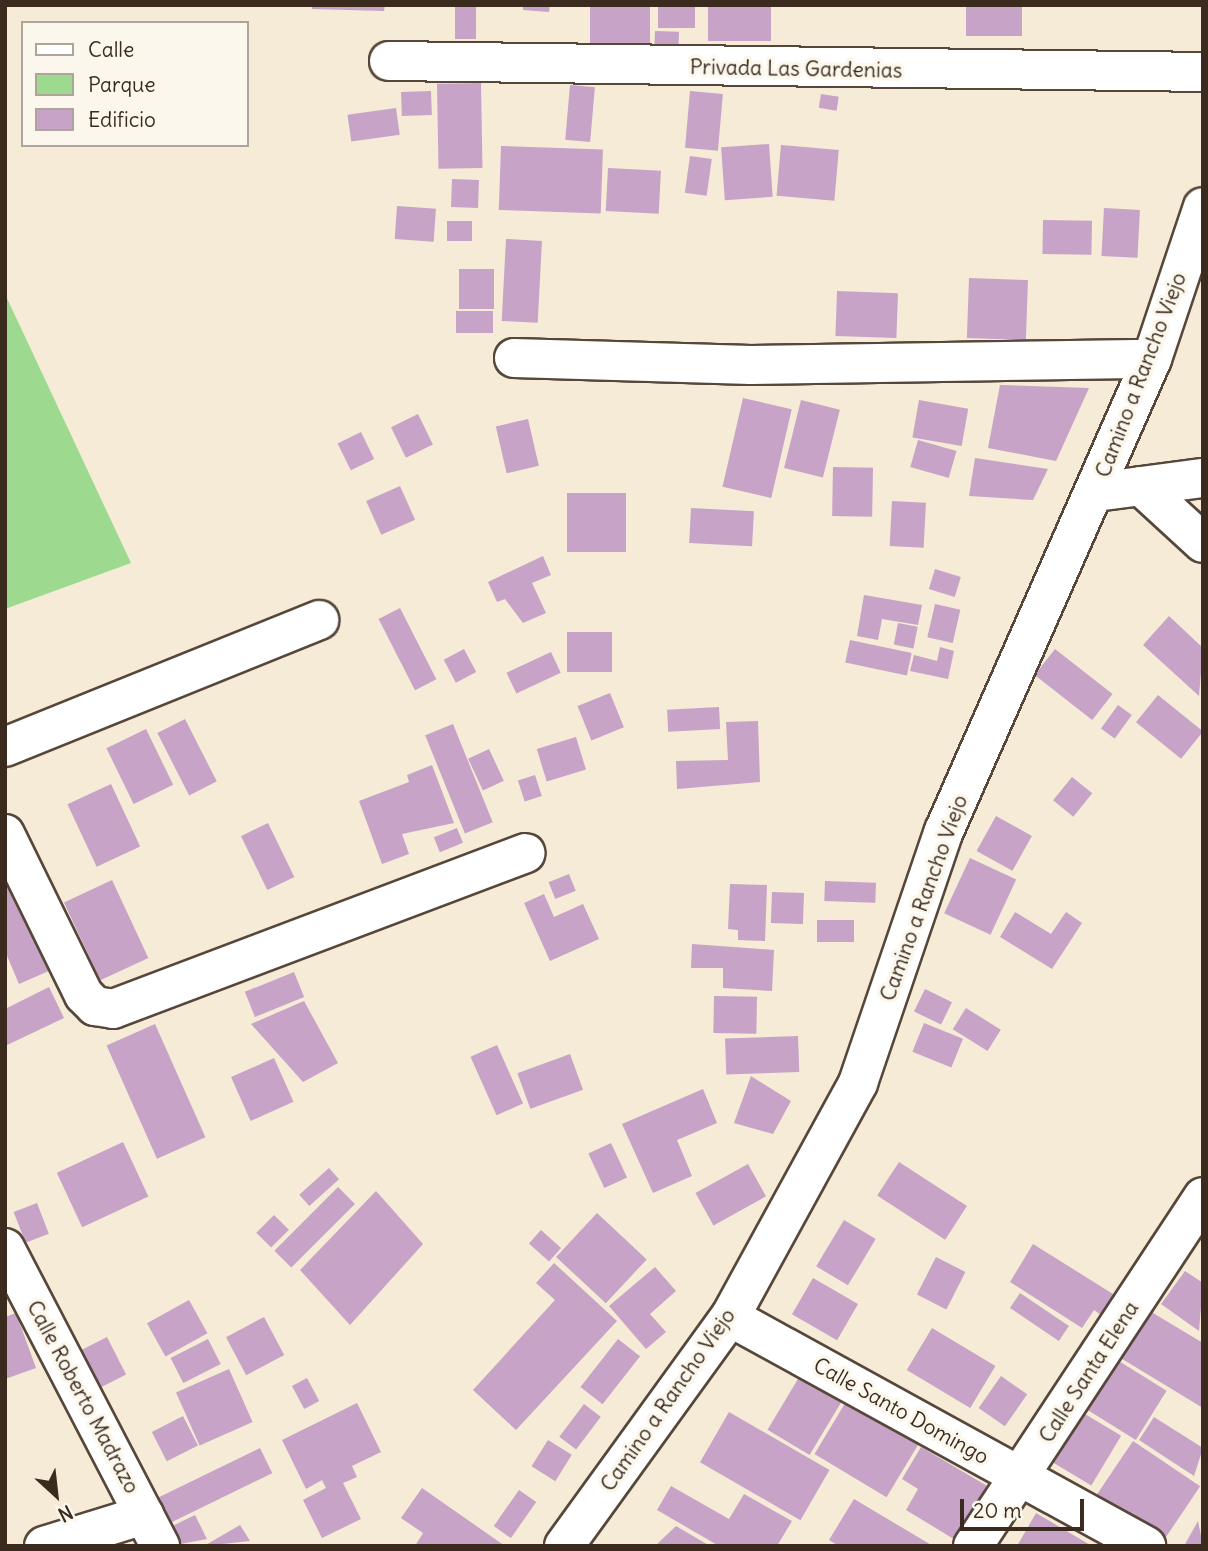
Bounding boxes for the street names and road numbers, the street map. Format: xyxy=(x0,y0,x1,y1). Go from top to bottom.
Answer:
street label: Privada Las Gardenias xyxy=(690,55,902,83)
street label: Camino a Rancho Viejo xyxy=(1090,269,1192,481)
street label: Camino a Rancho Viejo xyxy=(875,792,973,1004)
street label: Calle Roberto Madrazo xyxy=(21,1296,145,1498)
street label: Calle Santa Elena xyxy=(1034,1297,1144,1447)
street label: Camino a Rancho Viejo xyxy=(595,1304,741,1496)
street label: Calle Santo Domingo xyxy=(809,1352,993,1470)

